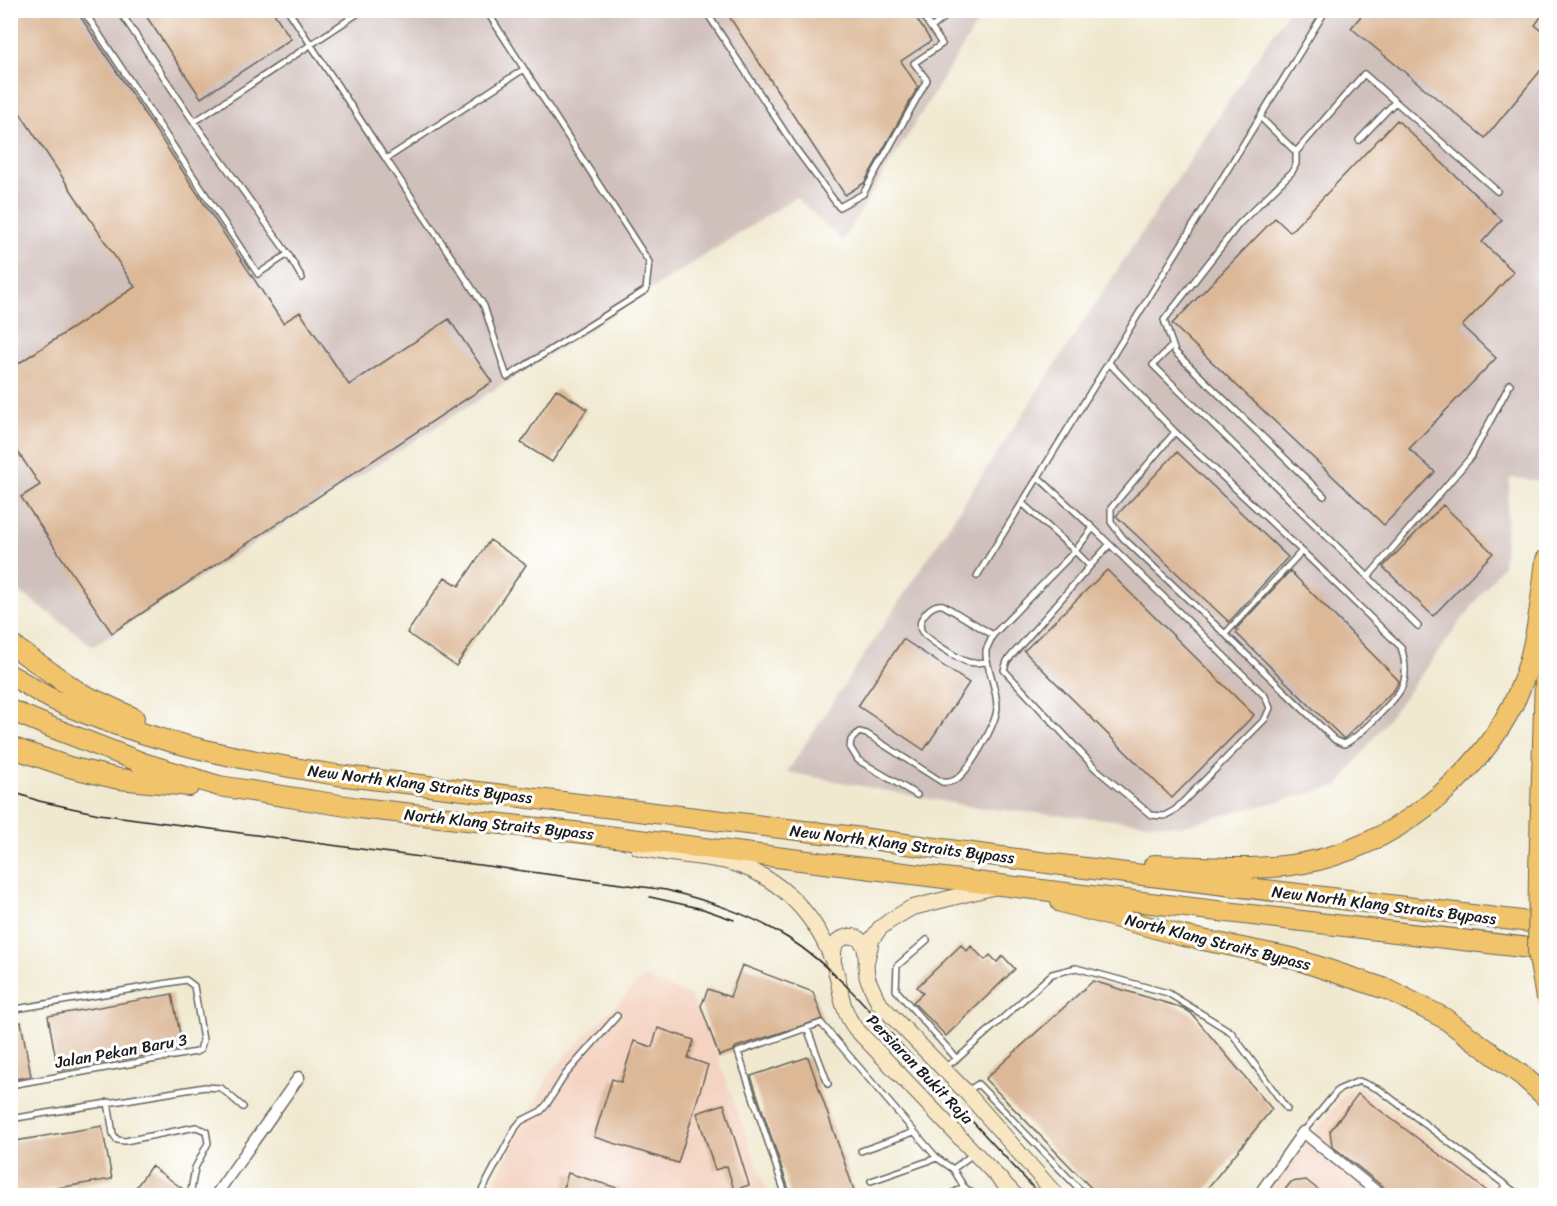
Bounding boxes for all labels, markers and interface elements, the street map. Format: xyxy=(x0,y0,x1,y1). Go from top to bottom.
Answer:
street label: New North Klang Straits Bypass xyxy=(306,756,534,812)
street label: North Klang Straits Bypass xyxy=(403,800,596,848)
street label: New North Klang Straits Bypass xyxy=(788,816,1016,872)
street label: New North Klang Straits Bypass xyxy=(1270,877,1498,933)
street label: North Klang Straits Bypass xyxy=(1122,905,1315,979)
street label: Persiaran Bukit Raja xyxy=(859,1007,981,1132)
street label: Jalan Pekan Baru 3 xyxy=(52,1025,190,1077)

